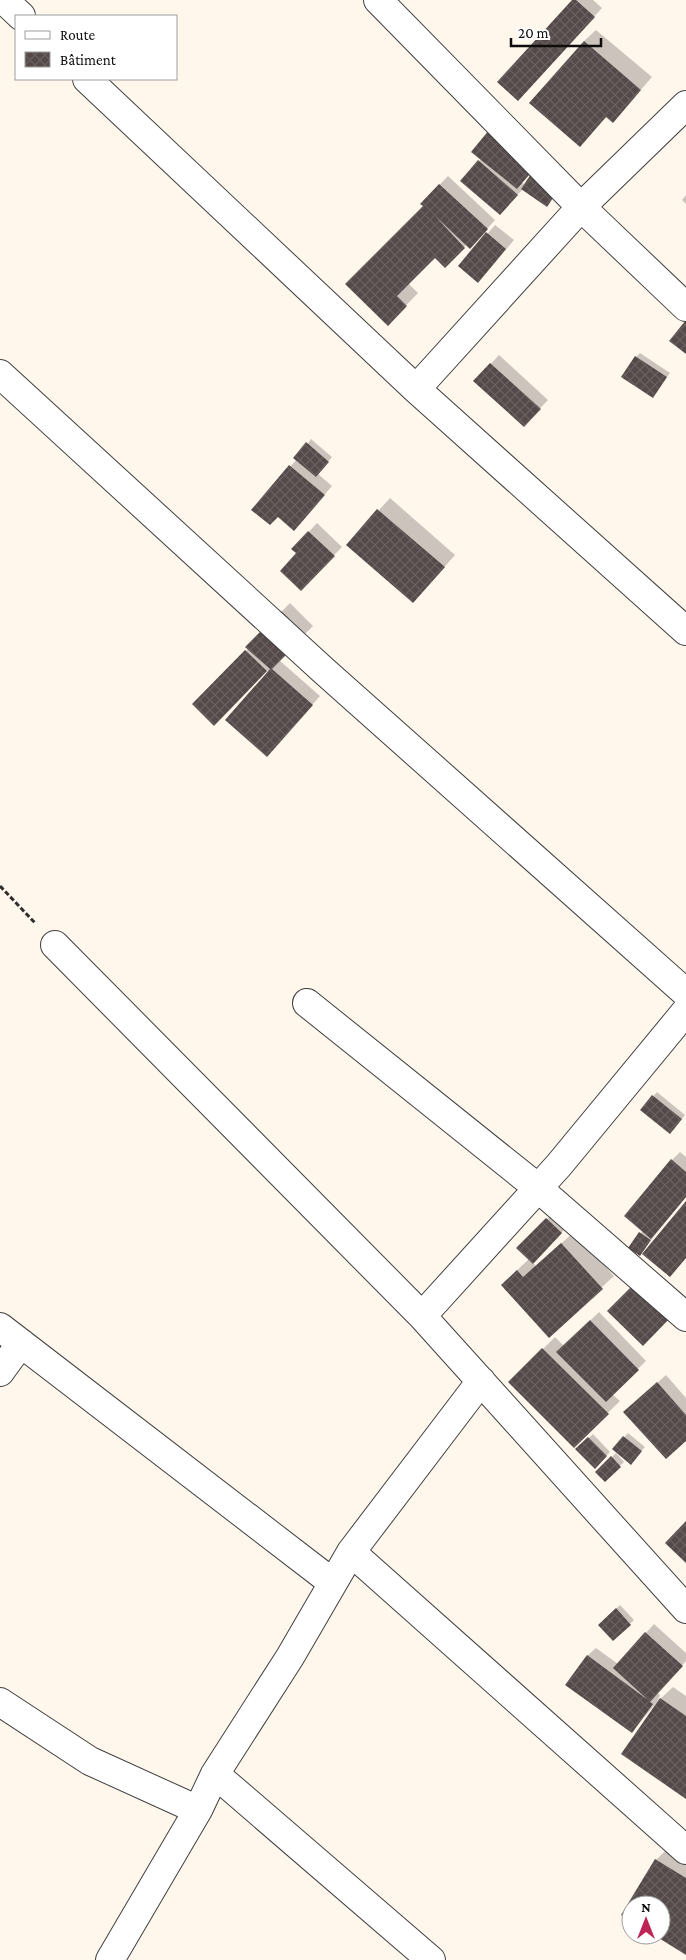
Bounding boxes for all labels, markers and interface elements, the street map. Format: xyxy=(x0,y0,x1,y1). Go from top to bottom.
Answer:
legend xyxy=(15,15,178,80)
scale bar xyxy=(511,15,601,47)
text: 20 m xyxy=(518,25,549,41)
text: Route xyxy=(60,27,95,43)
text: Bâtiment xyxy=(60,52,117,68)
north arrow xyxy=(621,1895,671,1945)
text: N xyxy=(641,1899,651,1915)

